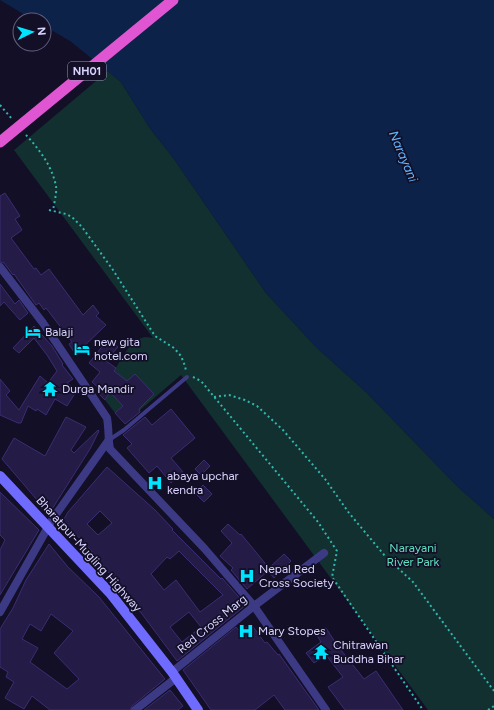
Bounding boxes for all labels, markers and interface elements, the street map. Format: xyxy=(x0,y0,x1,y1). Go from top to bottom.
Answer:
north arrow xyxy=(12,12,52,52)
text: N xyxy=(35,26,48,36)
road number: NH01 xyxy=(68,62,106,80)
water label: Narayani xyxy=(386,128,421,185)
hotel icon: Balaji xyxy=(24,323,42,341)
place label: Balaji xyxy=(45,325,73,339)
place label: new gita hotel.com xyxy=(94,335,148,363)
hotel icon: new gita hotel.com xyxy=(73,340,91,358)
temple icon: Durga Mandir xyxy=(41,380,59,398)
place label: Durga Mandir xyxy=(62,382,134,396)
place label: abaya upchar kendra xyxy=(167,469,239,497)
hospital icon: abaya upchar kendra xyxy=(146,474,164,492)
street label: Bharatpur-Mugling Highway xyxy=(33,493,145,615)
park label: Narayani River Park xyxy=(387,541,440,569)
place label: Nepal Red Cross Society xyxy=(259,562,335,590)
hospital icon: Nepal Red Cross Society xyxy=(238,567,256,585)
street label: Red Cross Marg xyxy=(174,592,250,656)
hospital icon: Mary Stopes xyxy=(237,622,255,640)
place label: Mary Stopes xyxy=(258,624,326,638)
place label: Chitrawan Buddha Bihar xyxy=(333,638,404,666)
temple icon: Chitrawan Buddha Bihar xyxy=(312,643,330,661)

